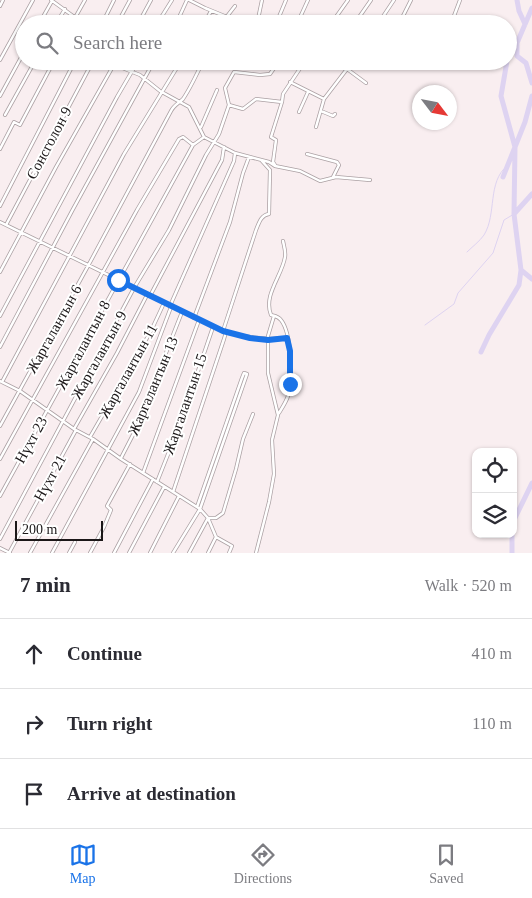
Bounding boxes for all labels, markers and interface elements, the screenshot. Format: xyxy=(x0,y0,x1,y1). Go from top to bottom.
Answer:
search box xyxy=(15,15,517,70)
icon: search xyxy=(33,29,61,57)
text: Search here xyxy=(73,32,162,53)
north arrow xyxy=(412,85,457,130)
street label: Сонсголон 9 xyxy=(23,104,75,182)
route start xyxy=(107,269,130,292)
street label: Жаргалантын 6 xyxy=(23,282,85,376)
street label: Жаргалантын 8 xyxy=(53,298,113,392)
street label: Жаргалантын 9 xyxy=(68,308,130,402)
street label: Жаргалантын 11 xyxy=(96,321,160,421)
street label: Жаргалантын 13 xyxy=(125,334,181,438)
street label: Жаргалантын 15 xyxy=(160,351,210,457)
route end xyxy=(279,373,302,396)
street label: Нүхт 23 xyxy=(12,414,50,466)
map controls xyxy=(472,448,517,538)
button: locate xyxy=(472,448,517,493)
street label: Нүхт 21 xyxy=(31,452,69,504)
button: layers xyxy=(472,493,517,538)
scale bar xyxy=(15,518,102,541)
text: 200 m xyxy=(22,522,57,537)
text: 7 min xyxy=(20,573,71,597)
text: Walk · 520 m xyxy=(425,577,512,594)
icon: ahead xyxy=(20,640,48,668)
text: Continue xyxy=(67,643,142,664)
text: 410 m xyxy=(472,645,512,662)
icon: right xyxy=(20,710,48,738)
text: Turn right xyxy=(67,713,152,734)
text: 110 m xyxy=(472,715,512,732)
icon: arrive xyxy=(20,780,48,808)
text: Arrive at destination xyxy=(67,783,236,804)
tab: Map xyxy=(69,841,97,887)
tab: Directions xyxy=(234,841,292,887)
tab: Saved xyxy=(429,841,463,887)

